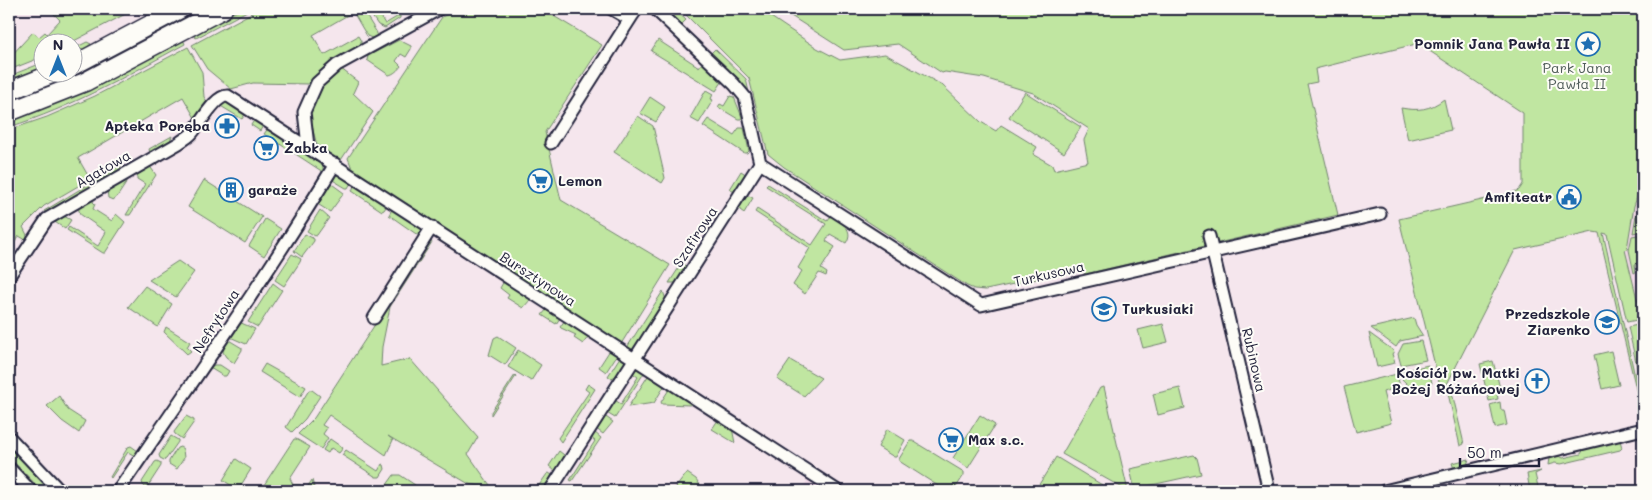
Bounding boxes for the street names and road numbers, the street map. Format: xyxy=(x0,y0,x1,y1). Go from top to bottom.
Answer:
street label: Agatowa xyxy=(72,145,134,192)
street label: Szafirowa xyxy=(668,203,721,271)
street label: Bursztynowa xyxy=(497,247,580,310)
street label: Turkusowa xyxy=(1012,256,1086,291)
street label: Nefrytowa xyxy=(188,285,243,356)
street label: Rubinowa xyxy=(1238,326,1271,394)

